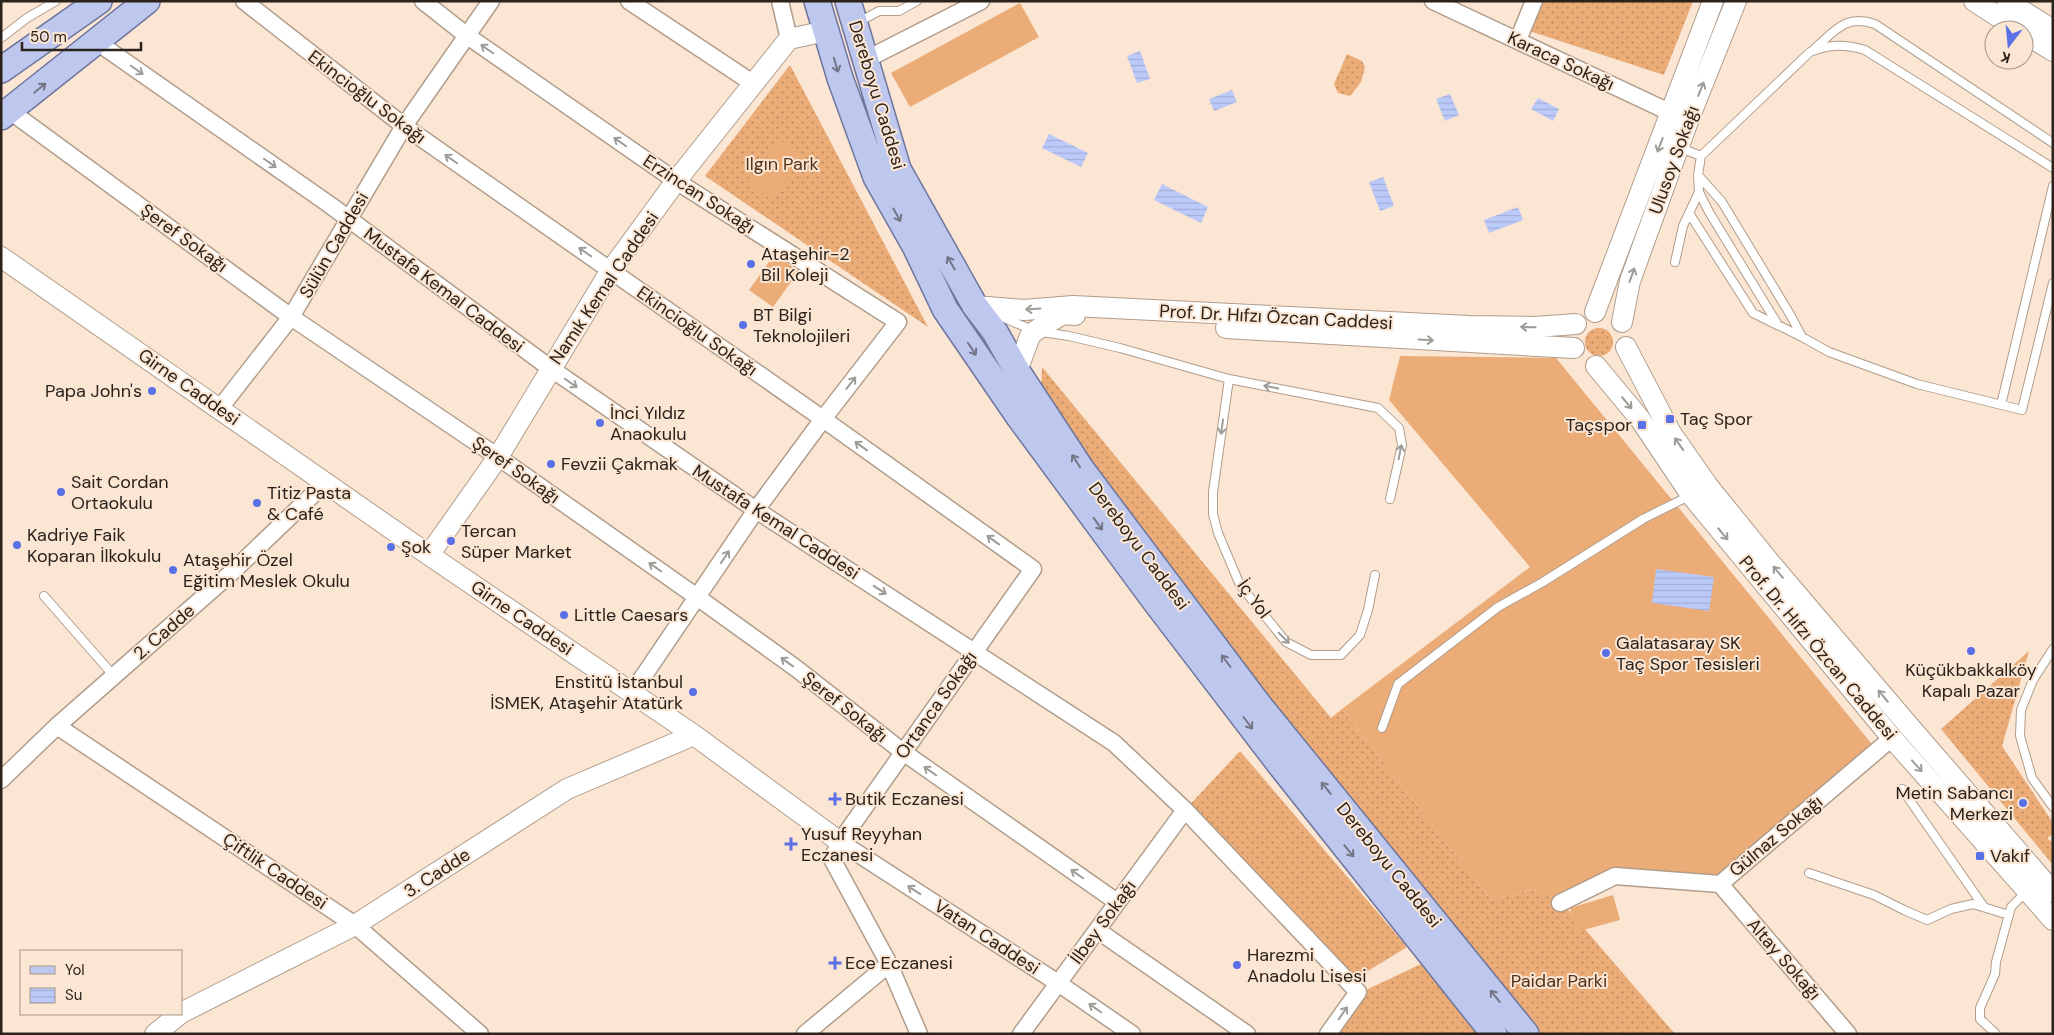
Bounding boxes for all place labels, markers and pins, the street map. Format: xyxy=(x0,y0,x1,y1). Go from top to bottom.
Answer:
place label: Ataşehir-2 Bil Koleji xyxy=(761,242,850,287)
marker: Ataşehir-2 Bil Koleji xyxy=(745,258,757,270)
place label: BT Bilgi Teknolojileri xyxy=(753,303,850,348)
marker: BT Bilgi Teknolojileri xyxy=(737,319,749,331)
place label: Papa John's xyxy=(45,379,142,403)
marker: Papa John's xyxy=(146,385,158,397)
place label: İnci Yıldız Anaokulu xyxy=(610,401,686,446)
place label: Taç Spor xyxy=(1680,407,1753,431)
place label: Taçspor xyxy=(1566,413,1632,437)
marker: Taç Spor xyxy=(1664,413,1676,425)
marker: İnci Yıldız Anaokulu xyxy=(594,417,606,429)
marker: Taçspor xyxy=(1636,419,1648,431)
place label: Fevzii Çakmak xyxy=(561,452,678,476)
marker: Fevzii Çakmak xyxy=(545,458,557,470)
place label: Sait Cordan Ortaokulu xyxy=(71,470,169,515)
place label: Titiz Pasta & Café xyxy=(267,481,351,526)
marker: Sait Cordan Ortaokulu xyxy=(55,486,67,498)
marker: Titiz Pasta & Café xyxy=(251,497,263,509)
place label: Tercan Süper Market xyxy=(461,519,572,564)
place label: Kadriye Faik Koparan İlkokulu xyxy=(27,523,161,568)
place label: Şok xyxy=(401,535,431,559)
marker: Tercan Süper Market xyxy=(445,535,457,547)
marker: Kadriye Faik Koparan İlkokulu xyxy=(11,539,23,551)
marker: Şok xyxy=(385,541,397,553)
place label: Ataşehir Özel Eğitim Meslek Okulu xyxy=(183,548,350,593)
marker: Ataşehir Özel Eğitim Meslek Okulu xyxy=(167,564,179,576)
place label: Little Caesars xyxy=(574,603,688,627)
marker: Little Caesars xyxy=(558,609,570,621)
place label: Galatasaray SK Taç Spor Tesisleri xyxy=(1616,631,1760,676)
marker: Küçükbakkalköy Kapalı Pazar xyxy=(1965,645,1977,657)
marker: Galatasaray SK Taç Spor Tesisleri xyxy=(1600,647,1612,659)
place label: Küçükbakkalköy Kapalı Pazar xyxy=(1905,658,2037,703)
place label: Enstitü İstanbul İSMEK, Ataşehir Atatürk xyxy=(490,670,683,715)
marker: Enstitü İstanbul İSMEK, Ataşehir Atatürk xyxy=(687,686,699,698)
place label: Metin Sabancı Merkezi xyxy=(1896,781,2013,826)
place label: Butik Eczanesi xyxy=(845,787,964,811)
marker: Butik Eczanesi xyxy=(829,793,841,805)
marker: Metin Sabancı Merkezi xyxy=(2017,797,2029,809)
place label: Yusuf Reyyhan Eczanesi xyxy=(801,822,922,867)
marker: Yusuf Reyyhan Eczanesi xyxy=(785,838,797,850)
place label: Vakıf xyxy=(1990,844,2030,868)
marker: Vakıf xyxy=(1974,850,1986,862)
place label: Harezmi Anadolu Lisesi xyxy=(1247,943,1367,988)
place label: Ece Eczanesi xyxy=(845,951,953,975)
marker: Ece Eczanesi xyxy=(829,957,841,969)
marker: Harezmi Anadolu Lisesi xyxy=(1231,959,1243,971)

